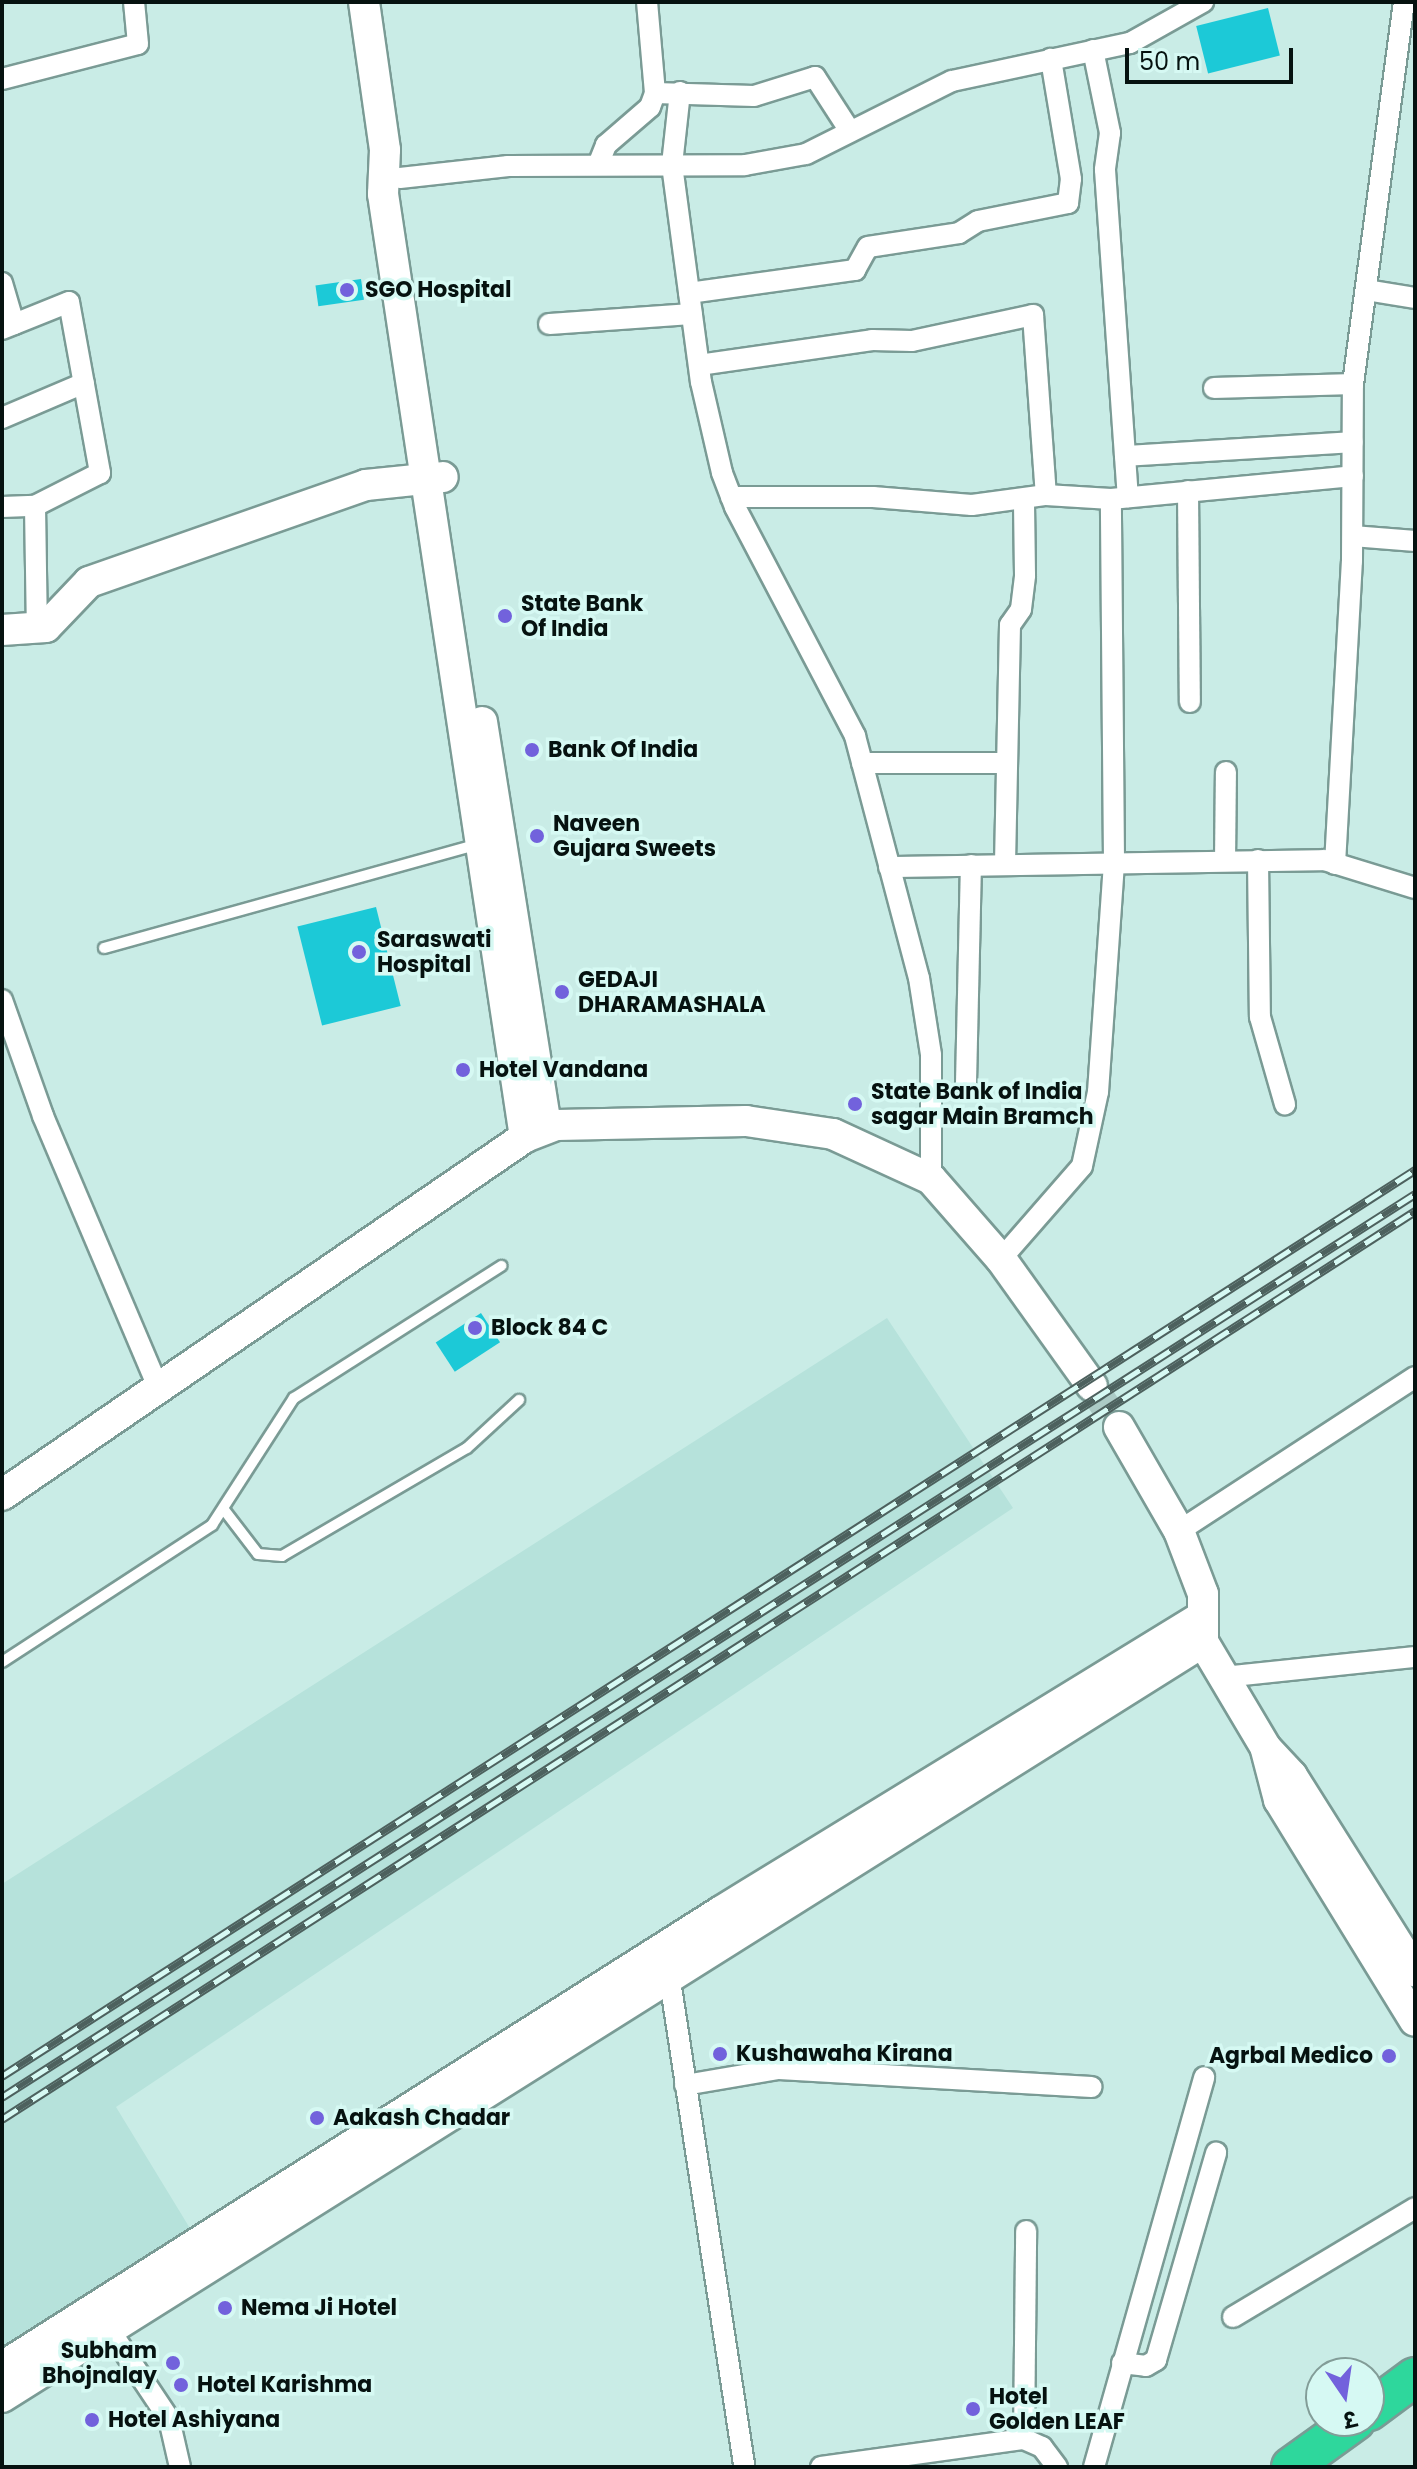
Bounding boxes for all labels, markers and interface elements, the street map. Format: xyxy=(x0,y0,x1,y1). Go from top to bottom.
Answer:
scale bar xyxy=(1129,32,1297,82)
text: 50 m xyxy=(1139,45,1200,78)
place label: SGO Hospital xyxy=(365,277,511,303)
marker: SGO Hospital xyxy=(336,279,358,301)
place label: State Bank Of India xyxy=(521,590,643,642)
marker: State Bank Of India xyxy=(496,607,514,625)
place label: Bank Of India xyxy=(548,737,698,763)
marker: Bank Of India xyxy=(523,741,541,759)
place label: Naveen Gujara Sweets xyxy=(553,810,716,862)
marker: Naveen Gujara Sweets xyxy=(528,827,546,845)
place label: Saraswati Hospital xyxy=(377,926,492,978)
marker: Saraswati Hospital xyxy=(348,941,370,963)
place label: GEDAJI DHARAMASHALA xyxy=(578,966,766,1018)
marker: GEDAJI DHARAMASHALA xyxy=(553,983,571,1001)
place label: Hotel Vandana xyxy=(479,1057,648,1083)
marker: Hotel Vandana xyxy=(454,1061,472,1079)
place label: State Bank of India sagar Main Bramch xyxy=(871,1078,1094,1130)
marker: State Bank of India sagar Main Bramch xyxy=(846,1095,864,1113)
place label: Block 84 C xyxy=(491,1315,608,1341)
marker: Block 84 C xyxy=(466,1319,484,1337)
place label: Kushawaha Kirana xyxy=(736,2041,953,2067)
place label: Agrbal Medico xyxy=(1209,2043,1373,2069)
marker: Kushawaha Kirana xyxy=(711,2045,729,2063)
marker: Agrbal Medico xyxy=(1380,2047,1398,2065)
place label: Aakash Chadar xyxy=(333,2105,510,2131)
marker: Aakash Chadar xyxy=(308,2109,326,2127)
place label: Nema Ji Hotel xyxy=(241,2295,397,2321)
marker: Nema Ji Hotel xyxy=(216,2299,234,2317)
place label: Subham Bhojnalay xyxy=(42,2337,157,2388)
marker: Subham Bhojnalay xyxy=(164,2354,182,2372)
north arrow xyxy=(1305,2357,1385,2437)
place label: Hotel Karishma xyxy=(197,2372,372,2398)
marker: Hotel Karishma xyxy=(172,2376,190,2394)
place label: Hotel Golden LEAF xyxy=(989,2383,1125,2434)
marker: Hotel Golden LEAF xyxy=(964,2400,982,2418)
text: उ xyxy=(1341,2402,1360,2435)
place label: Hotel Ashiyana xyxy=(108,2407,280,2433)
marker: Hotel Ashiyana xyxy=(83,2411,101,2429)

